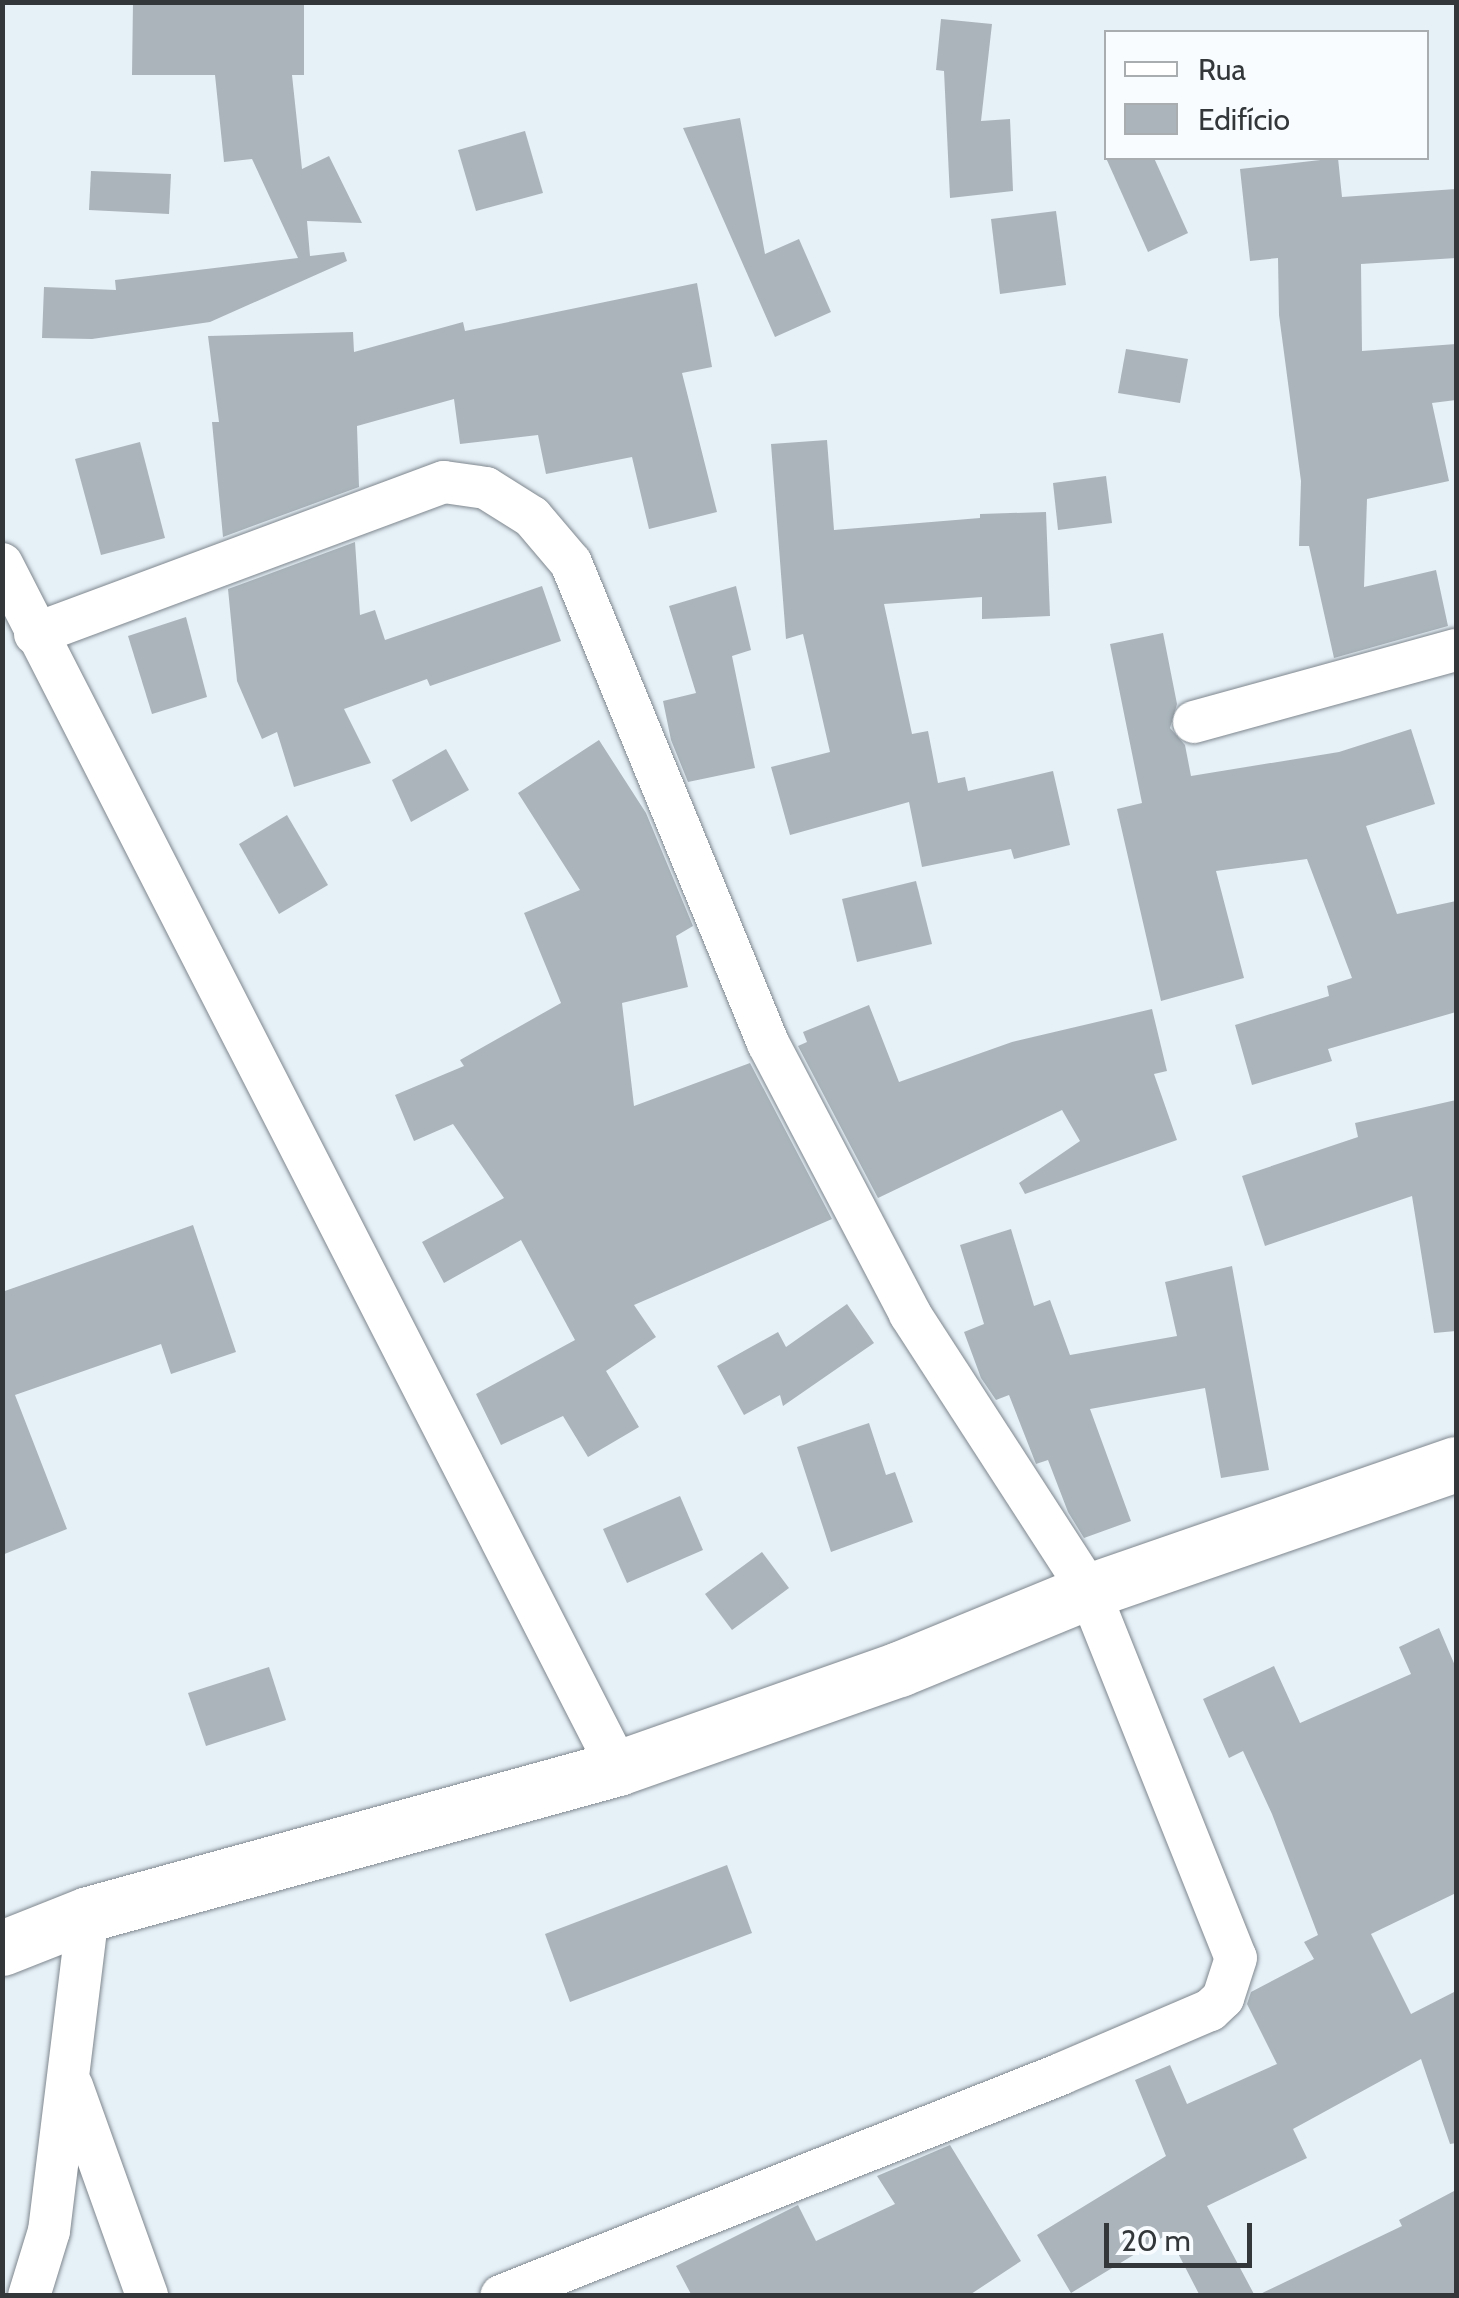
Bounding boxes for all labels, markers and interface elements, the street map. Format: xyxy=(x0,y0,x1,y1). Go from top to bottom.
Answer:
legend xyxy=(1104,30,1429,160)
text: Rua xyxy=(1198,51,1246,88)
text: Edifício xyxy=(1198,101,1290,138)
scale bar xyxy=(1109,2203,1256,2265)
text: 20 m xyxy=(1121,2222,1191,2259)

